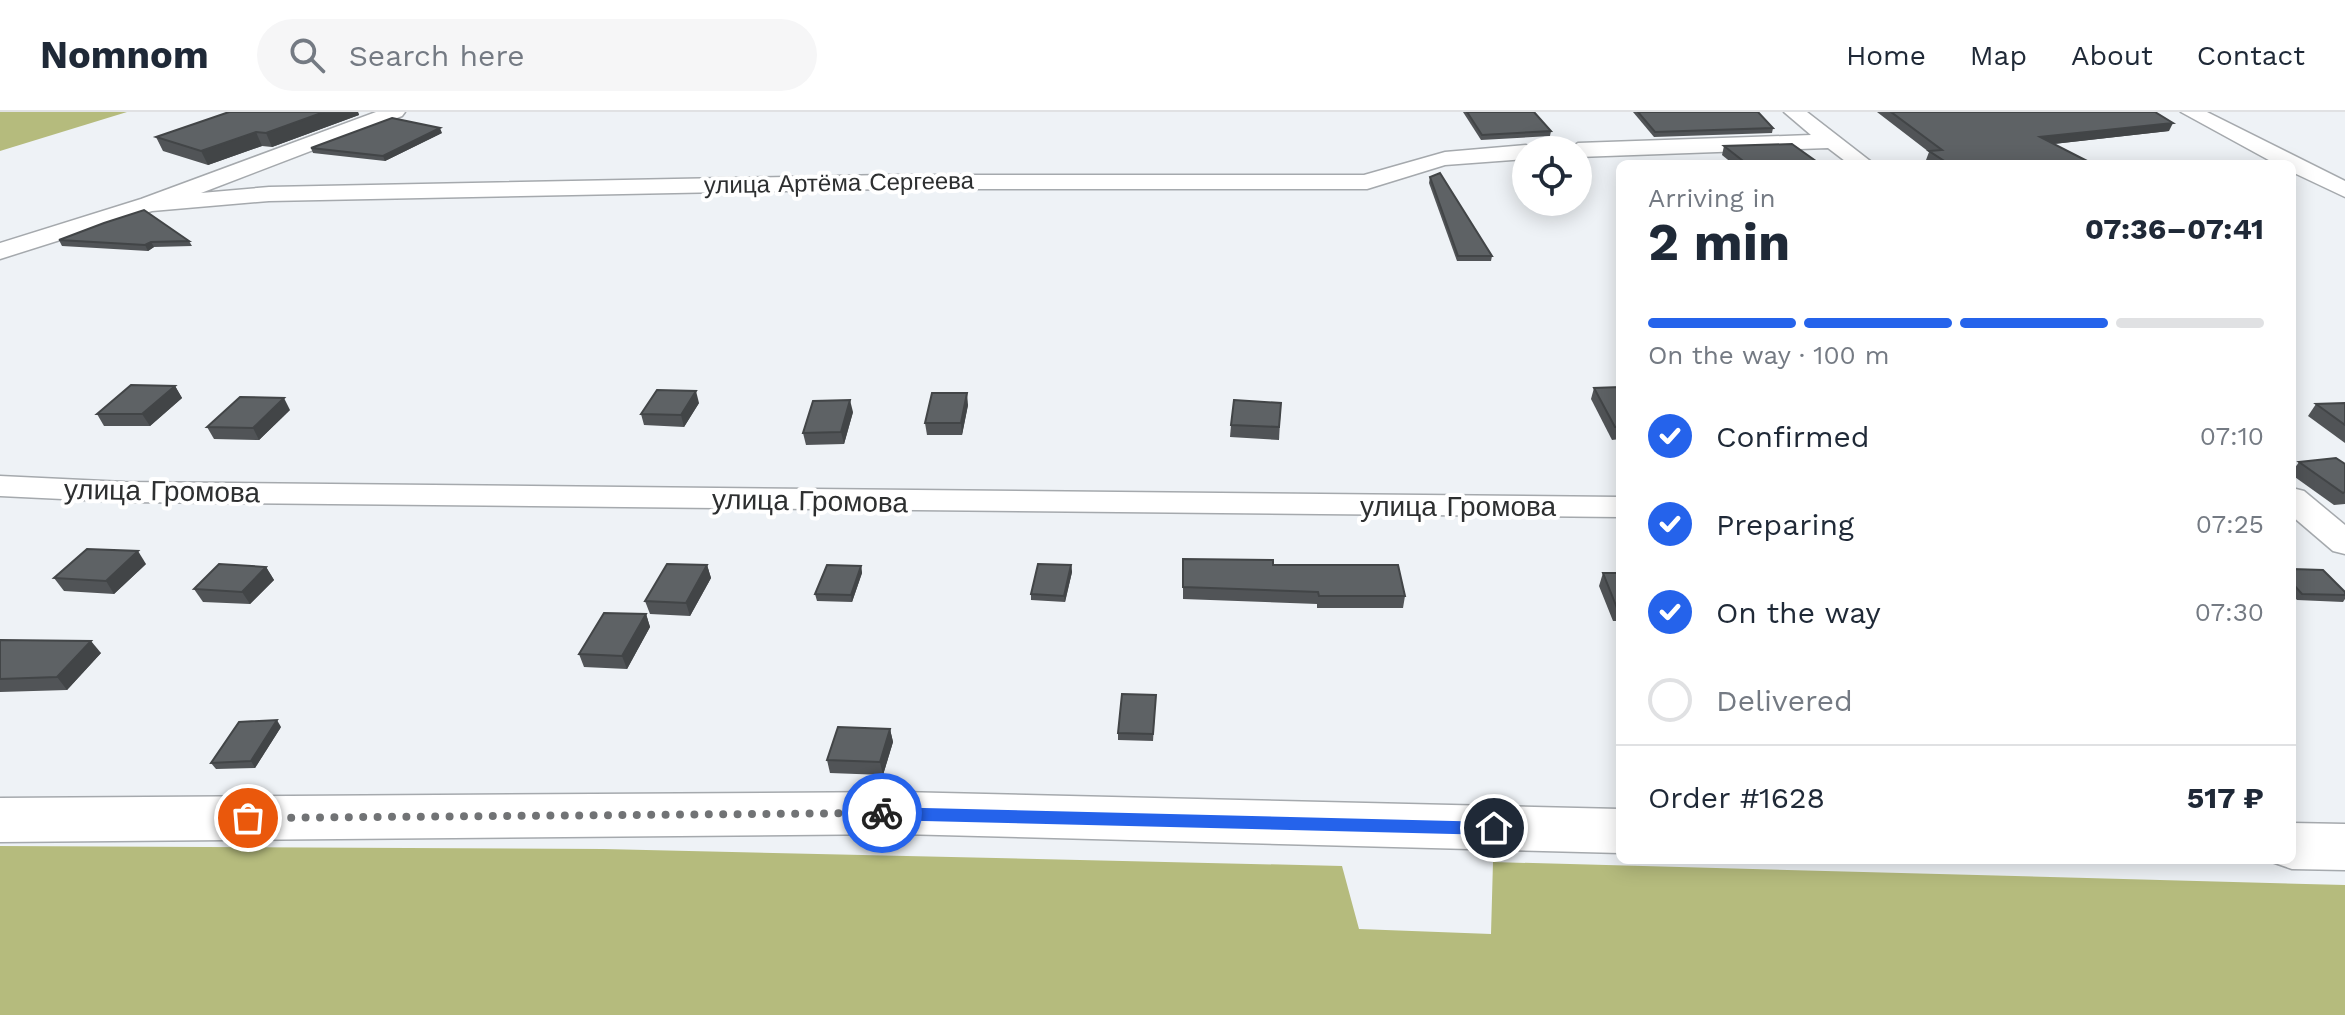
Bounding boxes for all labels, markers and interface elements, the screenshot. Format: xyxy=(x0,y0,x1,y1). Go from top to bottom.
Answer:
search box xyxy=(257,19,817,91)
text: Nomnom xyxy=(40,33,209,77)
icon: search xyxy=(285,33,329,77)
text: Search here xyxy=(349,38,524,73)
text: Home xyxy=(1846,39,1926,72)
text: Map xyxy=(1970,39,2027,72)
text: About xyxy=(2071,39,2153,72)
text: Contact xyxy=(2197,39,2305,72)
map controls xyxy=(1512,136,1592,216)
button: locate xyxy=(1512,136,1592,216)
street label: улица Артёма Сергеева xyxy=(704,167,975,199)
text: Arriving in xyxy=(1648,183,1776,213)
text: 07:36–07:41 xyxy=(2085,211,2264,246)
text: 2 min xyxy=(1648,212,1790,273)
text: On the way · 100 m xyxy=(1648,340,1889,370)
icon: check xyxy=(1648,414,1692,458)
text: Confirmed xyxy=(1716,419,1870,454)
text: 07:10 xyxy=(2200,421,2264,451)
street label: улица Громова xyxy=(64,473,261,509)
street label: улица Громова xyxy=(712,483,909,519)
street label: улица Громова xyxy=(1360,490,1557,523)
icon: check xyxy=(1648,502,1692,546)
text: Preparing xyxy=(1716,507,1854,542)
text: 07:25 xyxy=(2196,509,2264,539)
icon: check xyxy=(1648,590,1692,634)
text: On the way xyxy=(1716,595,1881,630)
text: 07:30 xyxy=(2195,597,2264,627)
text: Delivered xyxy=(1716,683,1853,718)
courier xyxy=(842,773,922,853)
text: Order #1628 xyxy=(1648,780,1825,815)
text: 517 ₽ xyxy=(2187,780,2264,815)
pin xyxy=(214,784,282,852)
icon: bike xyxy=(860,791,904,835)
pin xyxy=(1460,794,1528,862)
icon: bag xyxy=(226,796,270,840)
icon: home xyxy=(1472,806,1516,850)

